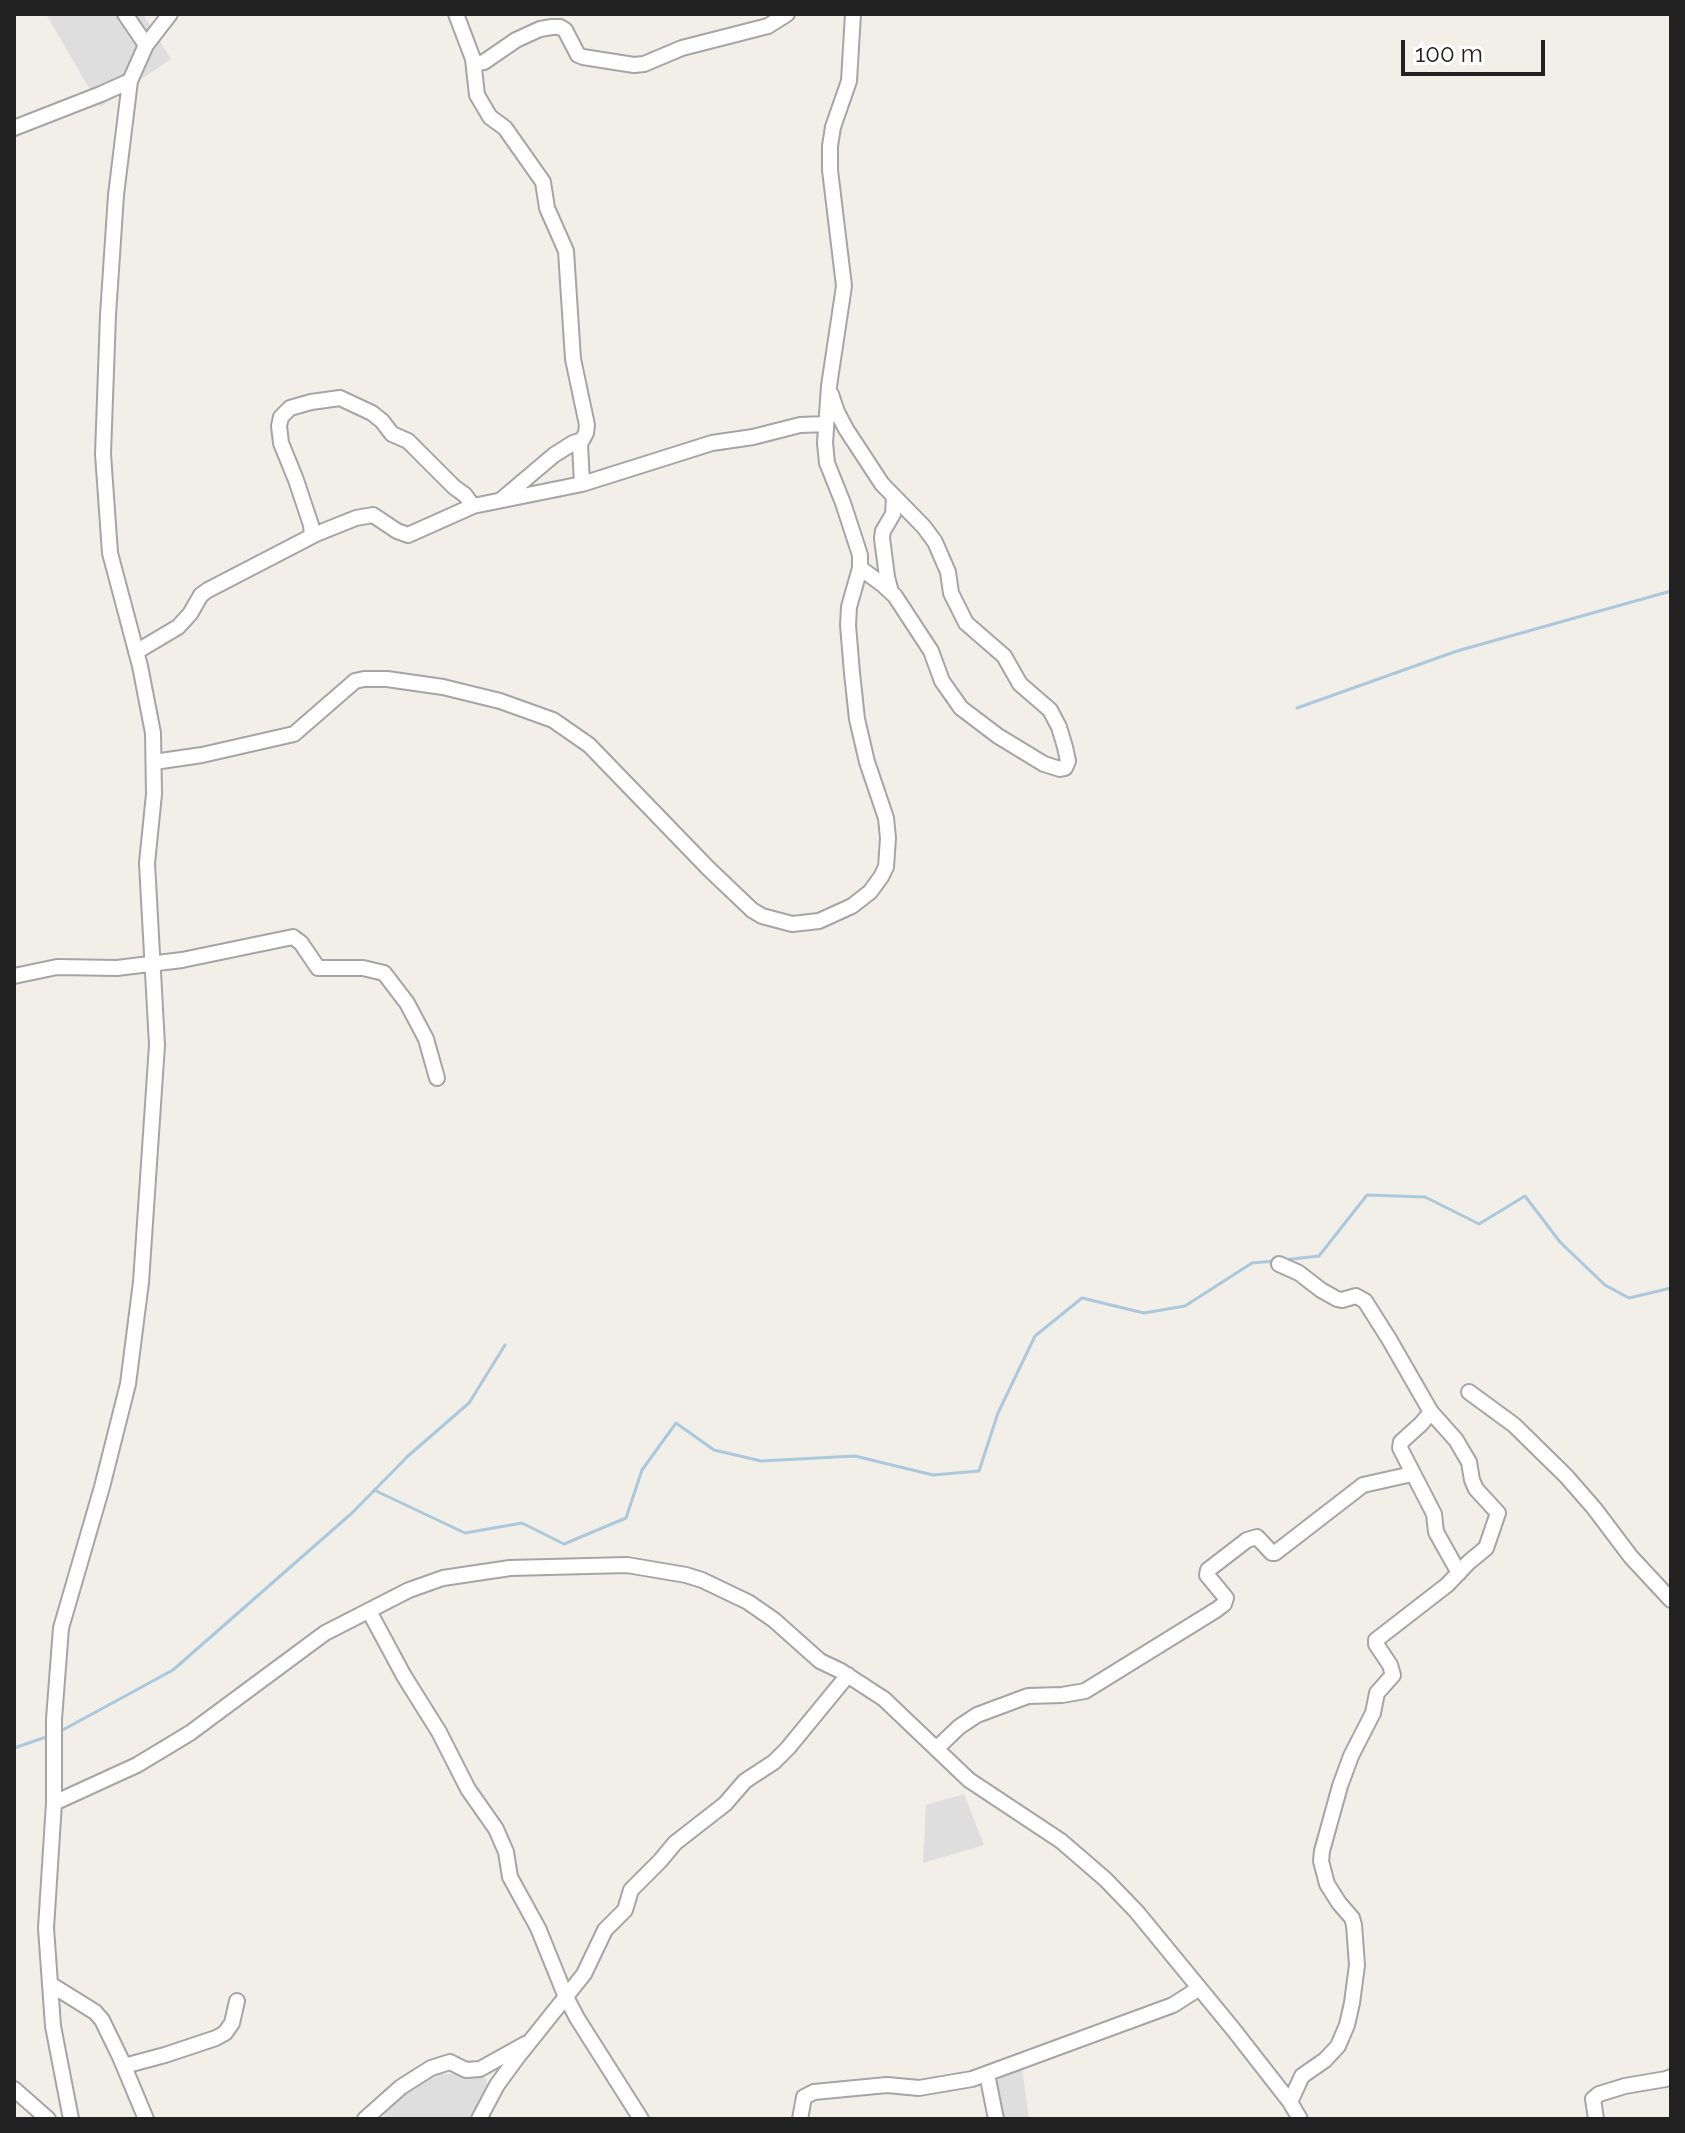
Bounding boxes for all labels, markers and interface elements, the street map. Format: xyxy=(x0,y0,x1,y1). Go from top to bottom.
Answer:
scale bar xyxy=(1405,24,1549,74)
text: 100 m xyxy=(1415,39,1483,68)

